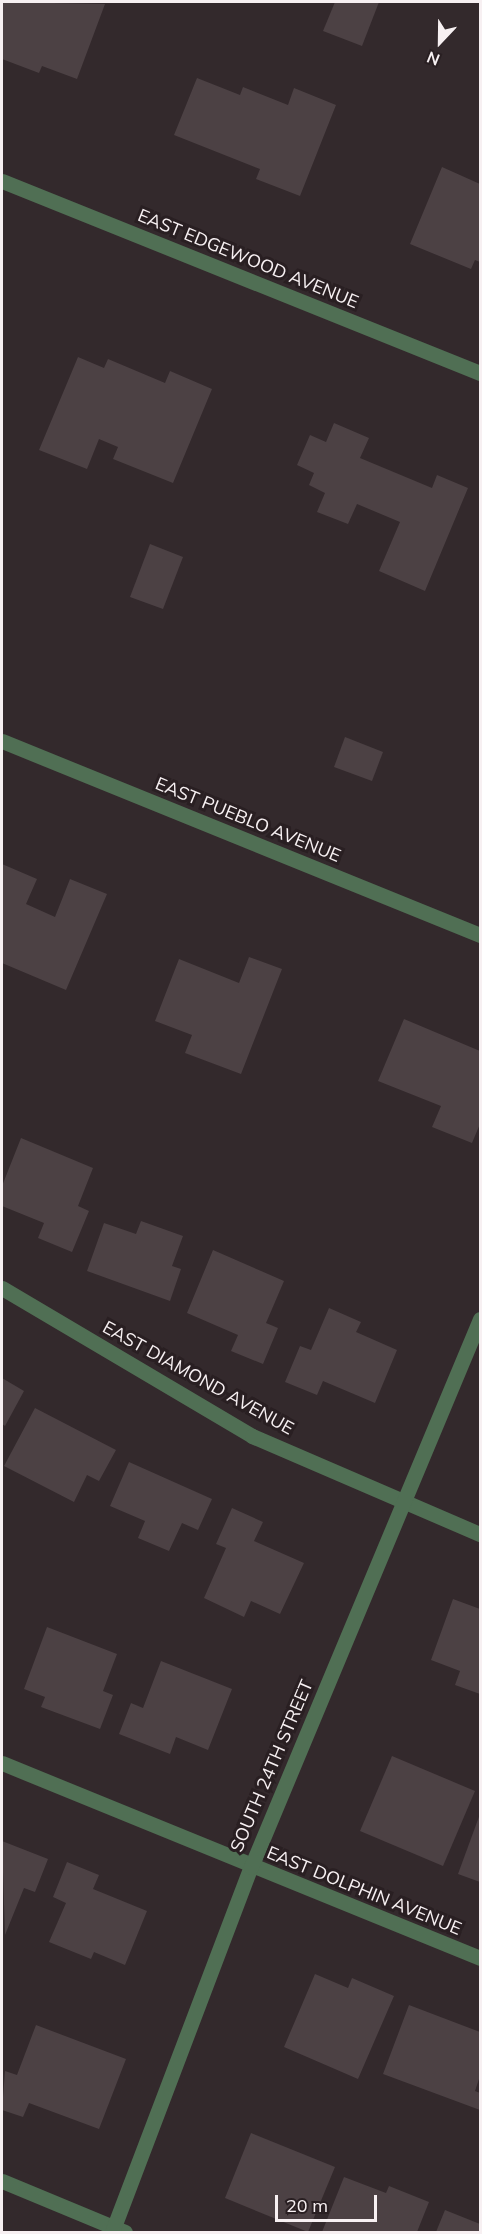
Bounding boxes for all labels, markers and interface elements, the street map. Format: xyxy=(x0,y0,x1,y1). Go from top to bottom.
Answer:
north arrow xyxy=(410,12,470,72)
text: N xyxy=(424,47,443,70)
street label: EAST EDGEWOOD AVENUE xyxy=(135,205,361,313)
street label: EAST PUEBLO AVENUE xyxy=(152,773,344,867)
street label: EAST DIAMOND AVENUE xyxy=(99,1316,297,1440)
street label: SOUTH 24TH STREET xyxy=(226,1677,318,1855)
street label: EAST DOLPHIN AVENUE xyxy=(264,1842,464,1940)
scale bar xyxy=(278,2183,380,2221)
text: 20 m xyxy=(286,2194,328,2217)

